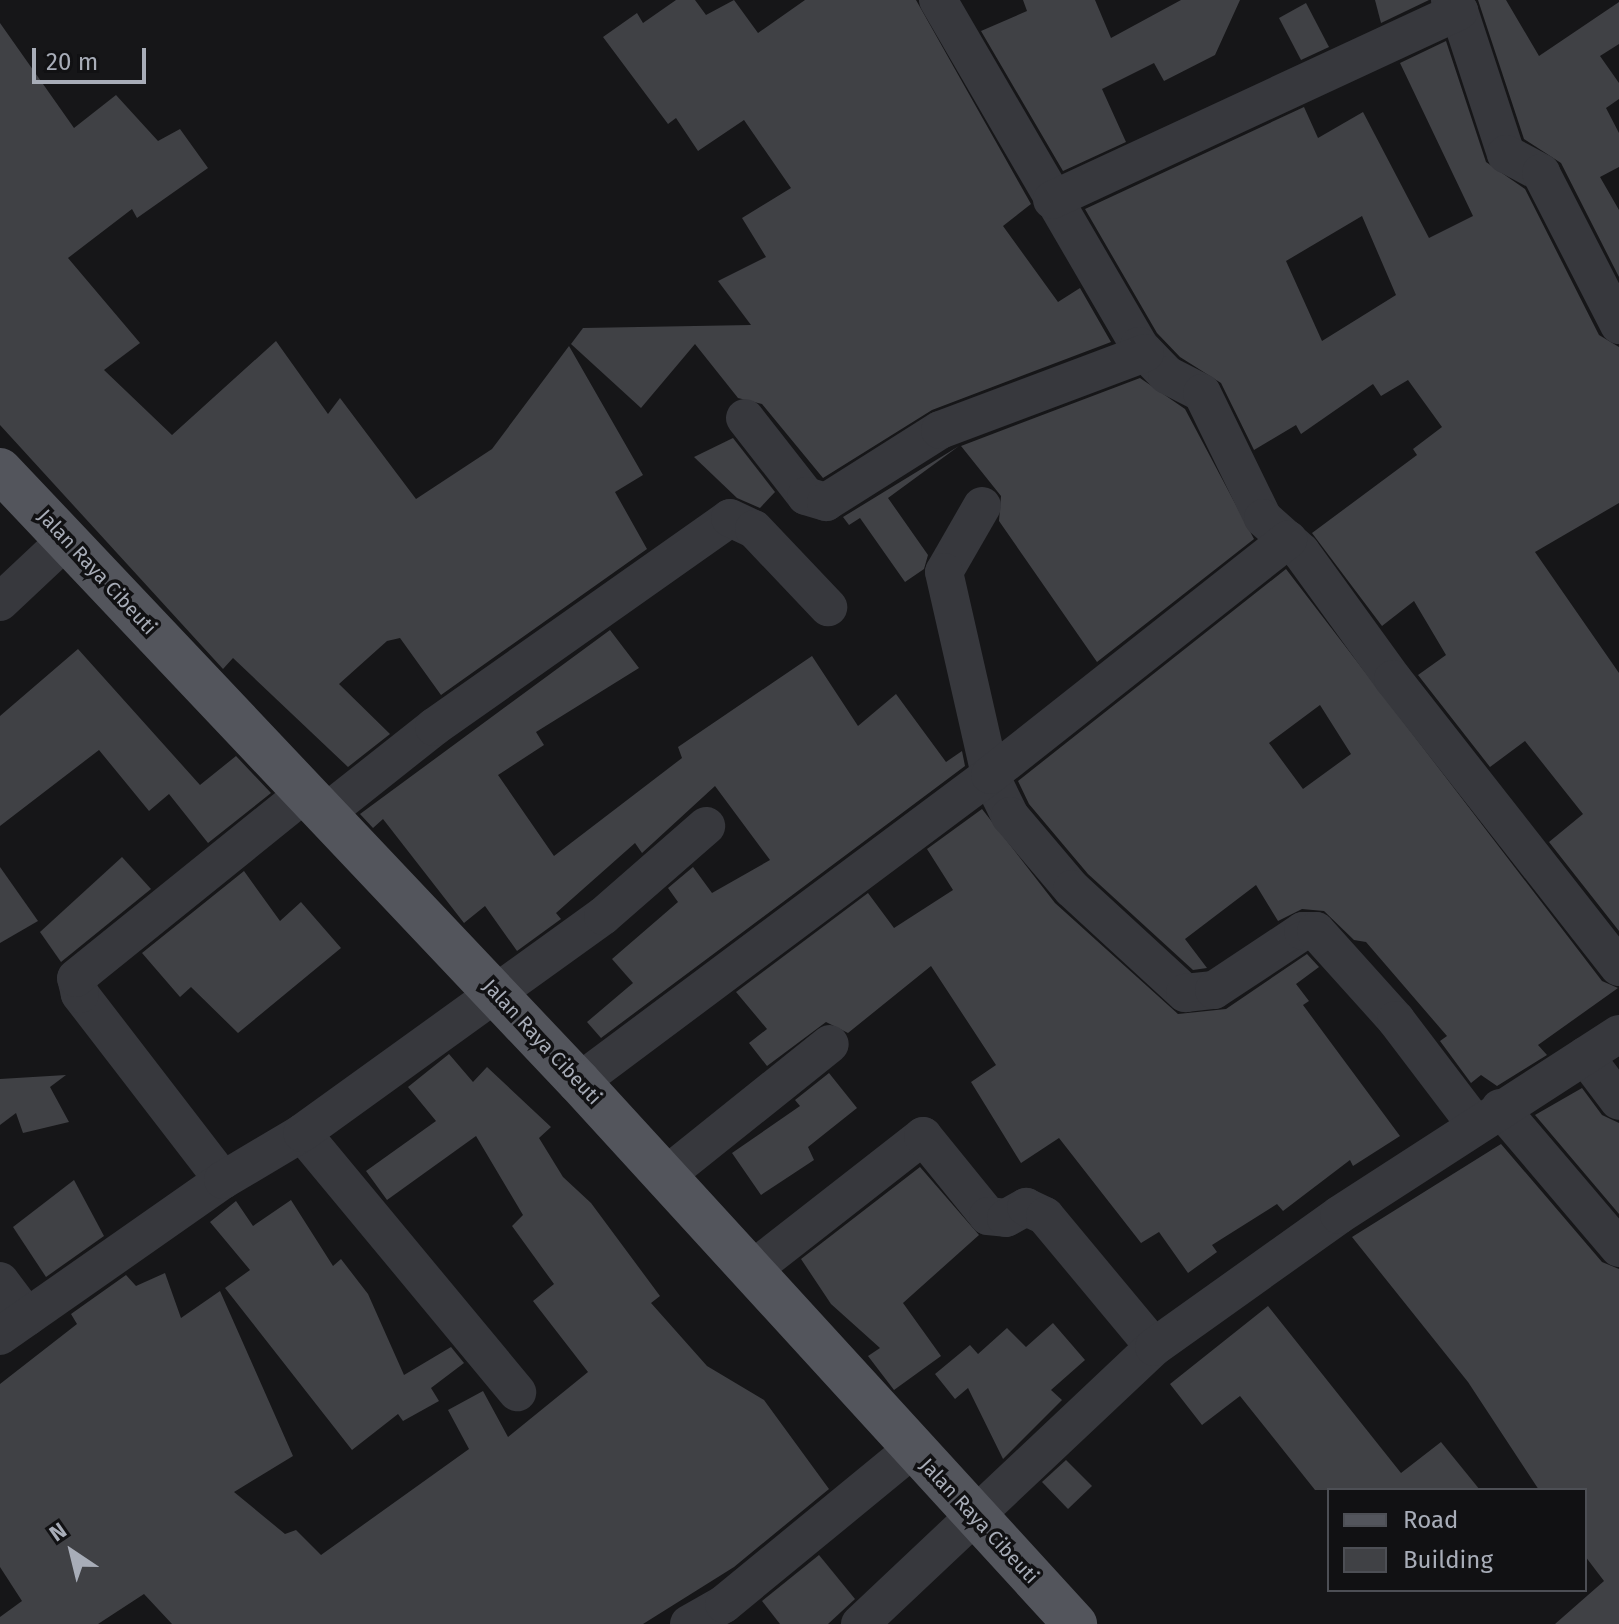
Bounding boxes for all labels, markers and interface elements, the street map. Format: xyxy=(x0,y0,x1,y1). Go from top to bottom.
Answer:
scale bar xyxy=(36,32,150,82)
text: 20 m xyxy=(46,48,98,76)
street label: Jalan Raya Cibeuti xyxy=(33,504,161,640)
street label: Jalan Raya Cibeuti xyxy=(478,974,606,1110)
street label: Jalan Raya Cibeuti xyxy=(915,1453,1043,1589)
legend xyxy=(1327,1488,1587,1592)
text: Road xyxy=(1403,1506,1458,1534)
north arrow xyxy=(32,1512,112,1592)
text: N xyxy=(44,1517,72,1547)
text: Building xyxy=(1403,1546,1493,1574)

